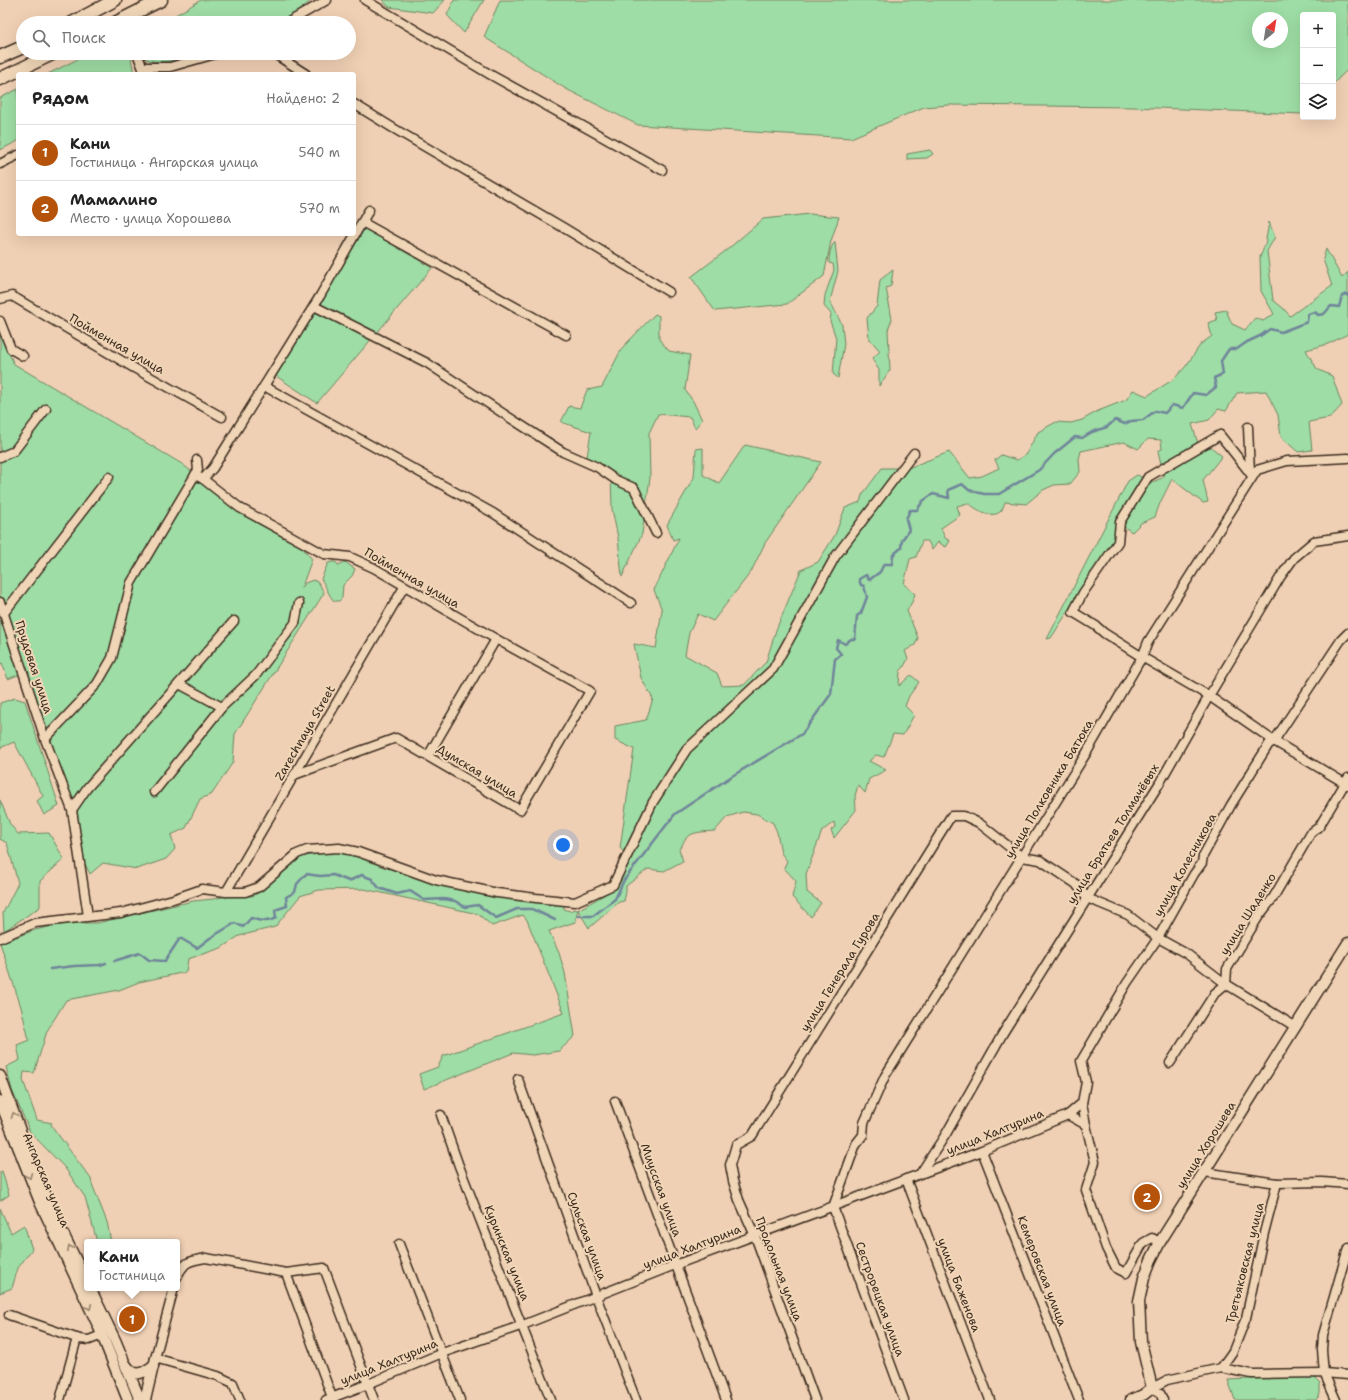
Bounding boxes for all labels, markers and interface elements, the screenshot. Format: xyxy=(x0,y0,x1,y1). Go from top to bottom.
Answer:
north arrow xyxy=(1252,12,1288,48)
map controls xyxy=(1300,12,1336,120)
button: + xyxy=(1300,12,1336,48)
search box xyxy=(16,16,356,60)
icon: search xyxy=(30,27,52,49)
text: Поиск xyxy=(62,28,106,48)
button: − xyxy=(1300,48,1336,84)
button: layers xyxy=(1300,84,1336,120)
text: Рядом xyxy=(32,87,89,109)
text: Найдено: 2 xyxy=(266,90,340,107)
text: Кани xyxy=(70,134,110,154)
text: 1 xyxy=(42,144,48,161)
text: 540 m xyxy=(299,144,340,161)
text: Гостиница · Ангарская улица xyxy=(70,154,258,171)
text: Мамалино xyxy=(70,190,157,210)
text: 2 xyxy=(40,200,50,217)
text: 570 m xyxy=(299,200,340,217)
text: Место · улица Хорошева xyxy=(70,210,231,227)
street label: Пойменная улица xyxy=(66,310,168,378)
street label: Пойменная улица xyxy=(361,544,463,612)
street label: Прудовая улица xyxy=(11,618,57,716)
street label: Zarechnaya Street xyxy=(271,683,339,783)
street label: улица Полковника Батюка xyxy=(1001,716,1097,861)
street label: Думская улица xyxy=(434,741,521,802)
street label: улица Братьев Толмачёвых xyxy=(1063,761,1163,907)
street label: улица Колесникова xyxy=(1150,810,1220,920)
your location xyxy=(553,835,573,855)
street label: улица Шаденко xyxy=(1216,870,1280,958)
street label: улица Генерала Гурова xyxy=(797,909,884,1035)
street label: улица Хорошева xyxy=(1173,1098,1240,1192)
street label: улица Халтурина xyxy=(944,1105,1047,1159)
one-way arrow xyxy=(11,1111,19,1118)
street label: Ангарская улица xyxy=(19,1130,73,1230)
street label: Миусская улица xyxy=(637,1141,686,1239)
one-way arrow xyxy=(25,1173,33,1180)
pin: 2 xyxy=(1134,1182,1160,1212)
street label: Сульская улица xyxy=(564,1190,611,1283)
street label: Третьяковская улица xyxy=(1222,1200,1268,1325)
street label: Куринская улица xyxy=(480,1203,534,1304)
street label: Кемеровская улица xyxy=(1014,1214,1071,1329)
street label: Продольная улица xyxy=(752,1215,806,1324)
street label: улица Халтурина xyxy=(641,1221,744,1273)
street label: улица Баженова xyxy=(934,1236,984,1335)
popup xyxy=(84,1239,180,1291)
street label: Сестрорецкая улица xyxy=(852,1239,908,1359)
one-way arrow xyxy=(67,1244,75,1252)
text: Кани xyxy=(99,1247,139,1267)
text: Гостиница xyxy=(99,1267,165,1284)
one-way arrow xyxy=(84,1303,92,1311)
pin: 1 xyxy=(119,1304,145,1334)
street label: улица Халтурина xyxy=(338,1335,441,1389)

